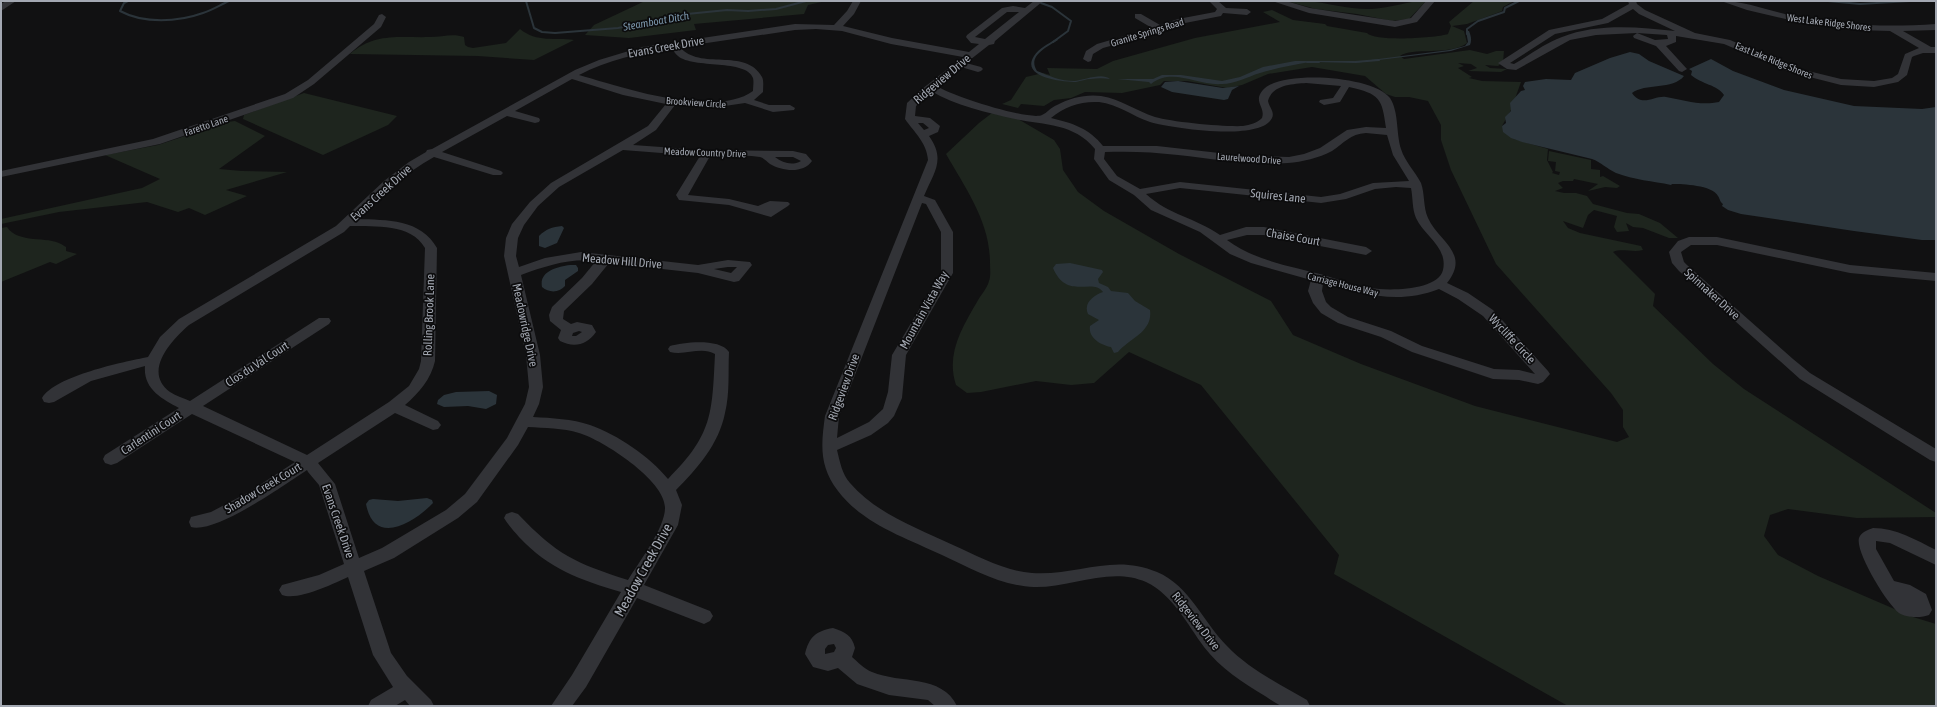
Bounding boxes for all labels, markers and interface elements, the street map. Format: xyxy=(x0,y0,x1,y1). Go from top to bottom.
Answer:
water label: Steamboat Ditch xyxy=(621,9,691,33)
street label: West Lake Ridge Shores xyxy=(1786,12,1872,33)
street label: Granite Springs Road xyxy=(1109,16,1185,49)
street label: Evans Creek Drive xyxy=(627,33,705,61)
street label: East Lake Ridge Shores xyxy=(1734,40,1814,81)
street label: Ridgeview Drive xyxy=(911,51,973,107)
street label: Brookview Circle xyxy=(666,95,727,110)
street label: Faretto Lane xyxy=(183,113,230,138)
street label: Meadow Country Drive xyxy=(664,146,747,159)
street label: Laurelwood Drive xyxy=(1217,151,1282,166)
street label: Evans Creek Drive xyxy=(348,162,414,224)
street label: Squires Lane xyxy=(1250,186,1306,206)
street label: Chaise Court xyxy=(1265,225,1322,249)
street label: Meadow Hill Drive xyxy=(581,251,663,271)
street label: Spinnaker Drive xyxy=(1681,265,1743,323)
street label: Mountain Vista Way xyxy=(897,269,951,351)
street label: Carriage House Way xyxy=(1306,270,1379,299)
street label: Rolling Brook Lane xyxy=(421,274,437,356)
street label: Meadowridge Drive xyxy=(509,282,541,368)
street label: Wycliffe Circle xyxy=(1486,311,1538,367)
street label: Clos du Val Court xyxy=(223,338,292,390)
street label: Ridgeview Drive xyxy=(825,352,863,422)
street label: Carlentini Court xyxy=(118,408,184,458)
street label: Shadow Creek Court xyxy=(222,459,304,516)
street label: Evans Creek Drive xyxy=(319,482,357,560)
street label: Meadow Creek Drive xyxy=(611,521,675,619)
street label: Ridgeview Drive xyxy=(1169,589,1223,653)

